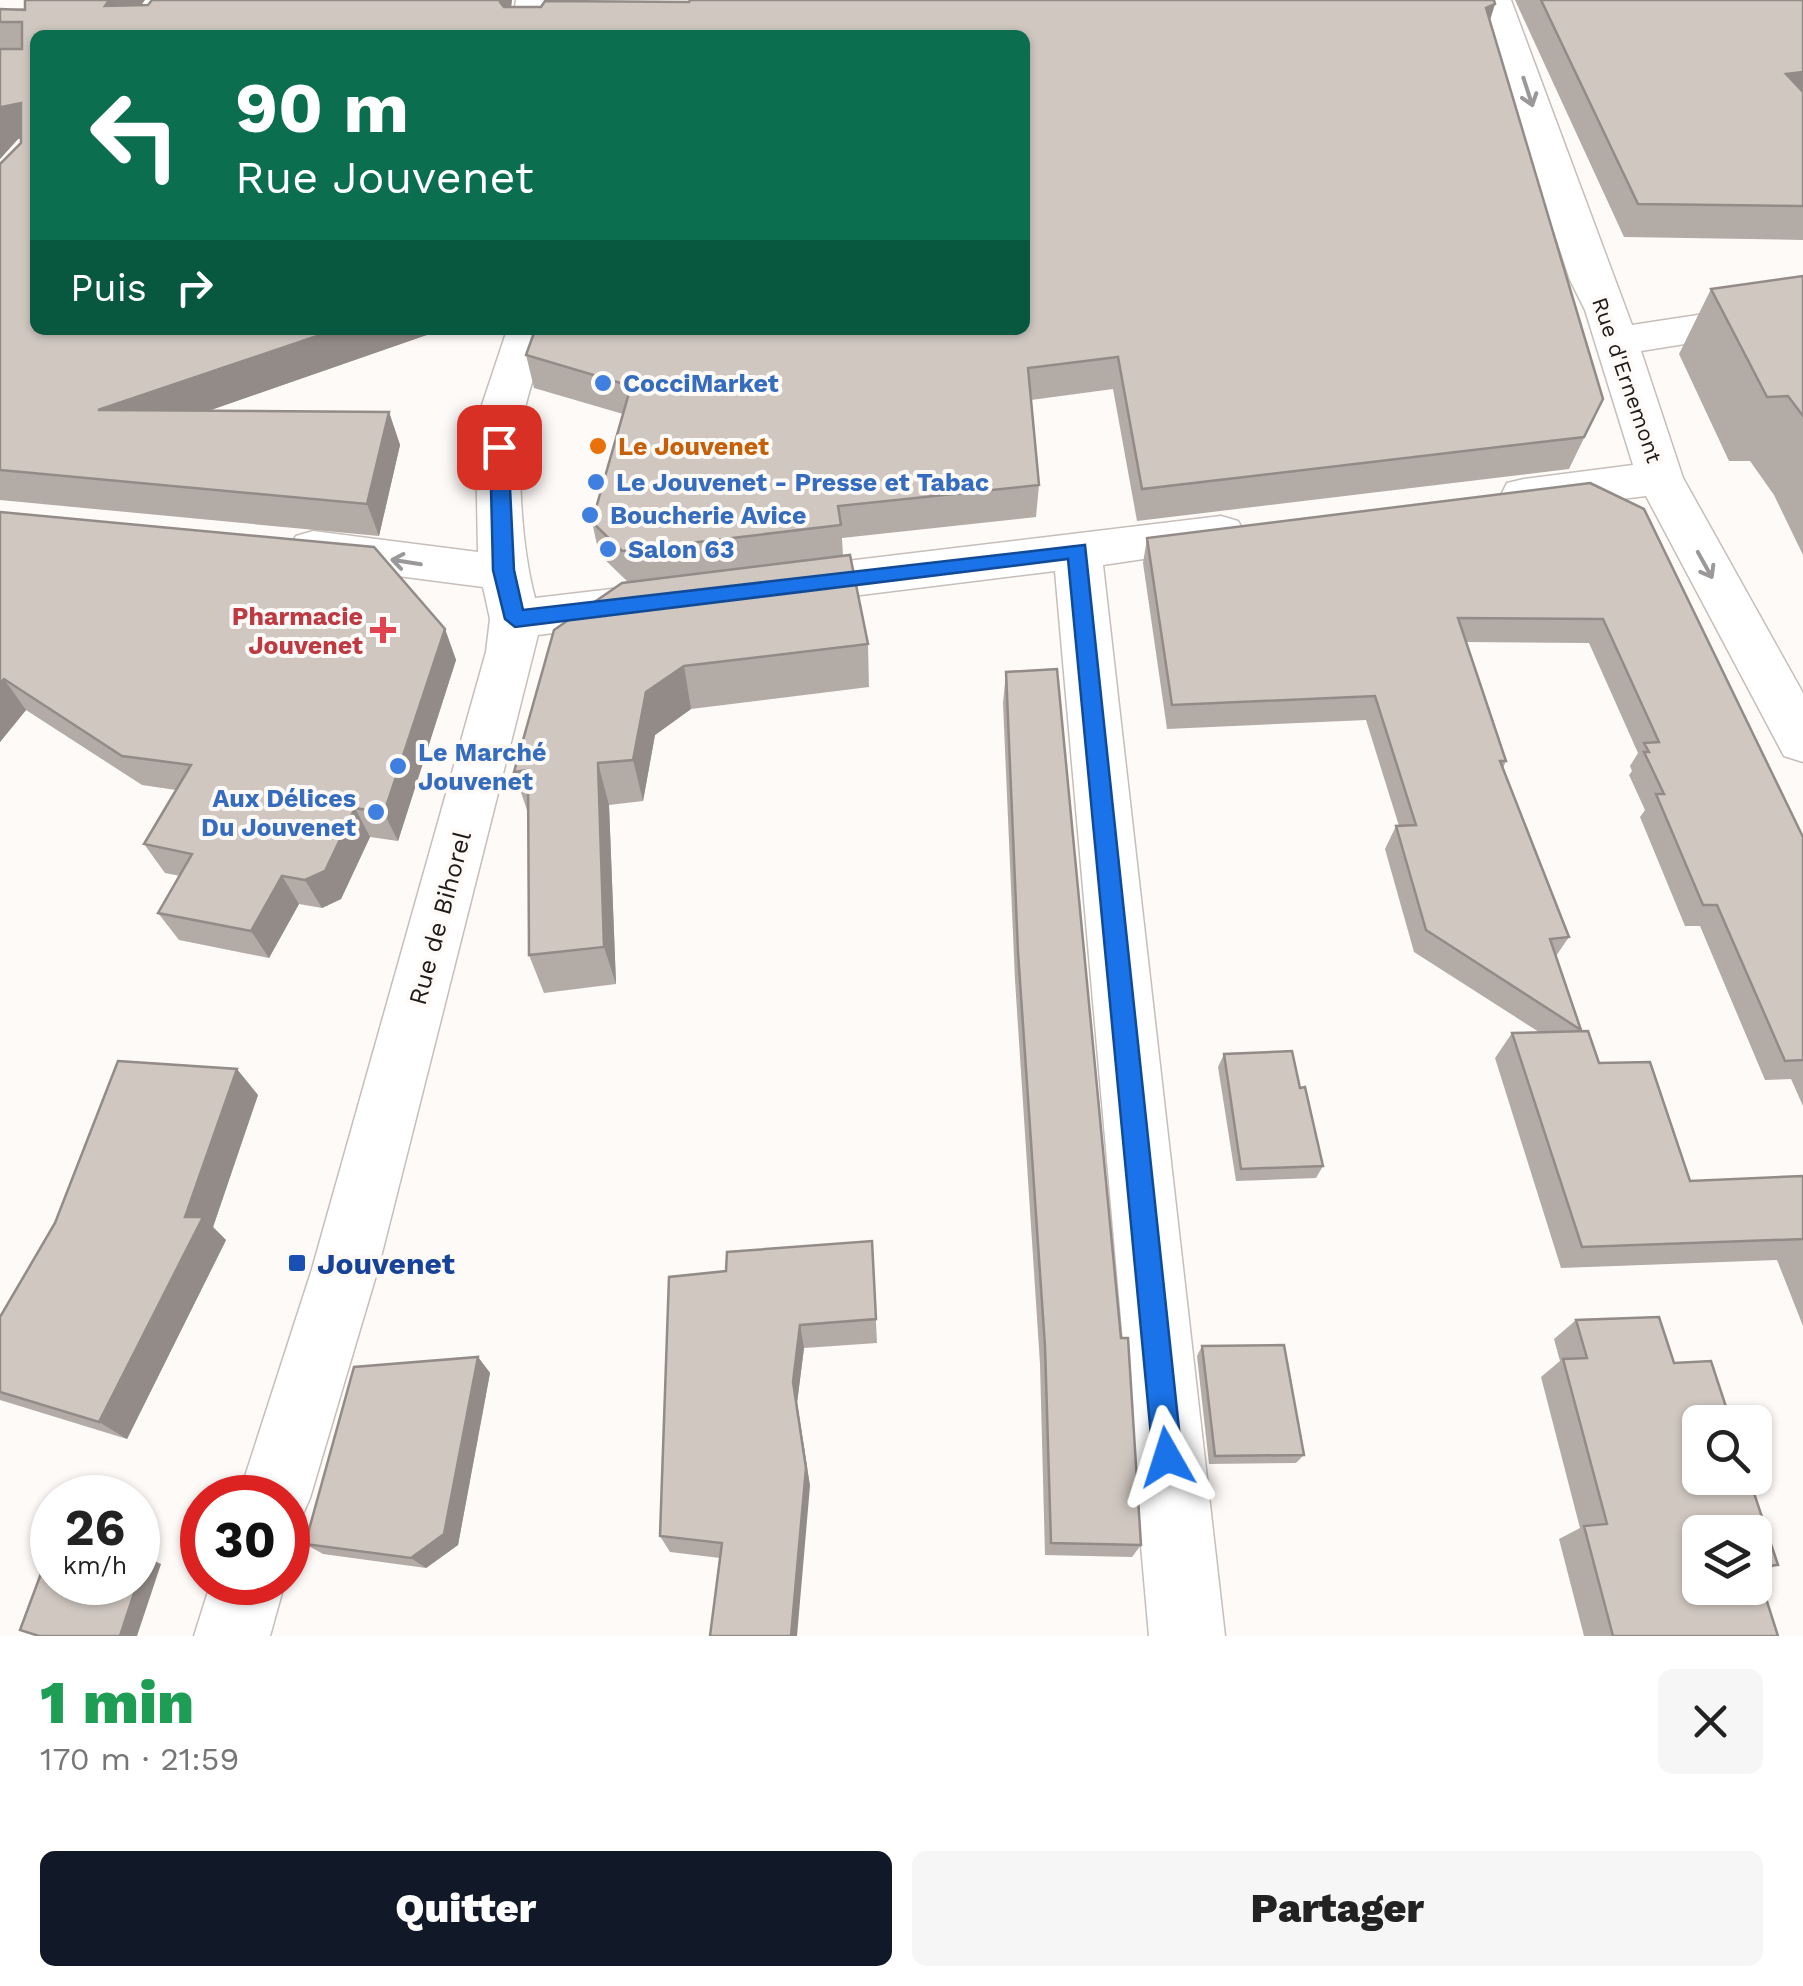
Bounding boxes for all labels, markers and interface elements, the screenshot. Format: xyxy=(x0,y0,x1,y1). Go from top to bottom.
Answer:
text: 90 m xyxy=(235,67,409,149)
icon: left xyxy=(70,70,200,200)
one-way arrow xyxy=(1520,75,1538,107)
text: Rue Jouvenet xyxy=(235,151,534,204)
icon: right xyxy=(167,260,222,315)
text: Puis xyxy=(70,266,147,310)
street label: Rue d'Ernemont xyxy=(1587,294,1667,466)
place label: CocciMarket xyxy=(623,369,779,398)
marker: CocciMarket xyxy=(592,372,614,394)
pin xyxy=(457,405,542,490)
icon: arrive xyxy=(472,420,527,475)
place label: Le Jouvenet xyxy=(618,432,769,461)
marker: Le Jouvenet xyxy=(587,435,609,457)
place label: Le Jouvenet - Presse et Tabac xyxy=(616,468,989,497)
marker: Le Jouvenet - Presse et Tabac xyxy=(585,471,607,493)
place label: Boucherie Avice xyxy=(610,501,806,530)
marker: Boucherie Avice xyxy=(579,504,601,526)
place label: Salon 63 xyxy=(628,535,735,564)
marker: Salon 63 xyxy=(597,538,619,560)
one-way arrow xyxy=(1696,549,1716,579)
one-way arrow xyxy=(391,552,423,571)
place label: Pharmacie Jouvenet xyxy=(232,602,363,660)
marker: Pharmacie Jouvenet xyxy=(372,619,394,641)
place label: Le Marché Jouvenet xyxy=(418,738,546,796)
marker: Le Marché Jouvenet xyxy=(387,755,409,777)
place label: Aux Délices Du Jouvenet xyxy=(201,784,356,842)
marker: Aux Délices Du Jouvenet xyxy=(365,801,387,823)
street label: Rue de Bihorel xyxy=(403,828,477,1008)
place label: Jouvenet xyxy=(317,1246,455,1281)
marker: Jouvenet xyxy=(286,1252,308,1274)
position arrow xyxy=(1115,1405,1219,1509)
map controls xyxy=(1682,1405,1772,1605)
button: search xyxy=(1682,1405,1772,1495)
speed limit sign: 30 xyxy=(180,1475,310,1605)
text: 26 xyxy=(65,1498,125,1557)
button: layers xyxy=(1682,1515,1772,1605)
text: km/h xyxy=(63,1551,127,1580)
text: 1 min xyxy=(40,1667,194,1738)
button: close xyxy=(1658,1669,1763,1774)
text: 170 m · 21:59 xyxy=(40,1740,239,1778)
button: Quitter xyxy=(40,1851,892,1966)
button: Partager xyxy=(912,1851,1763,1966)

